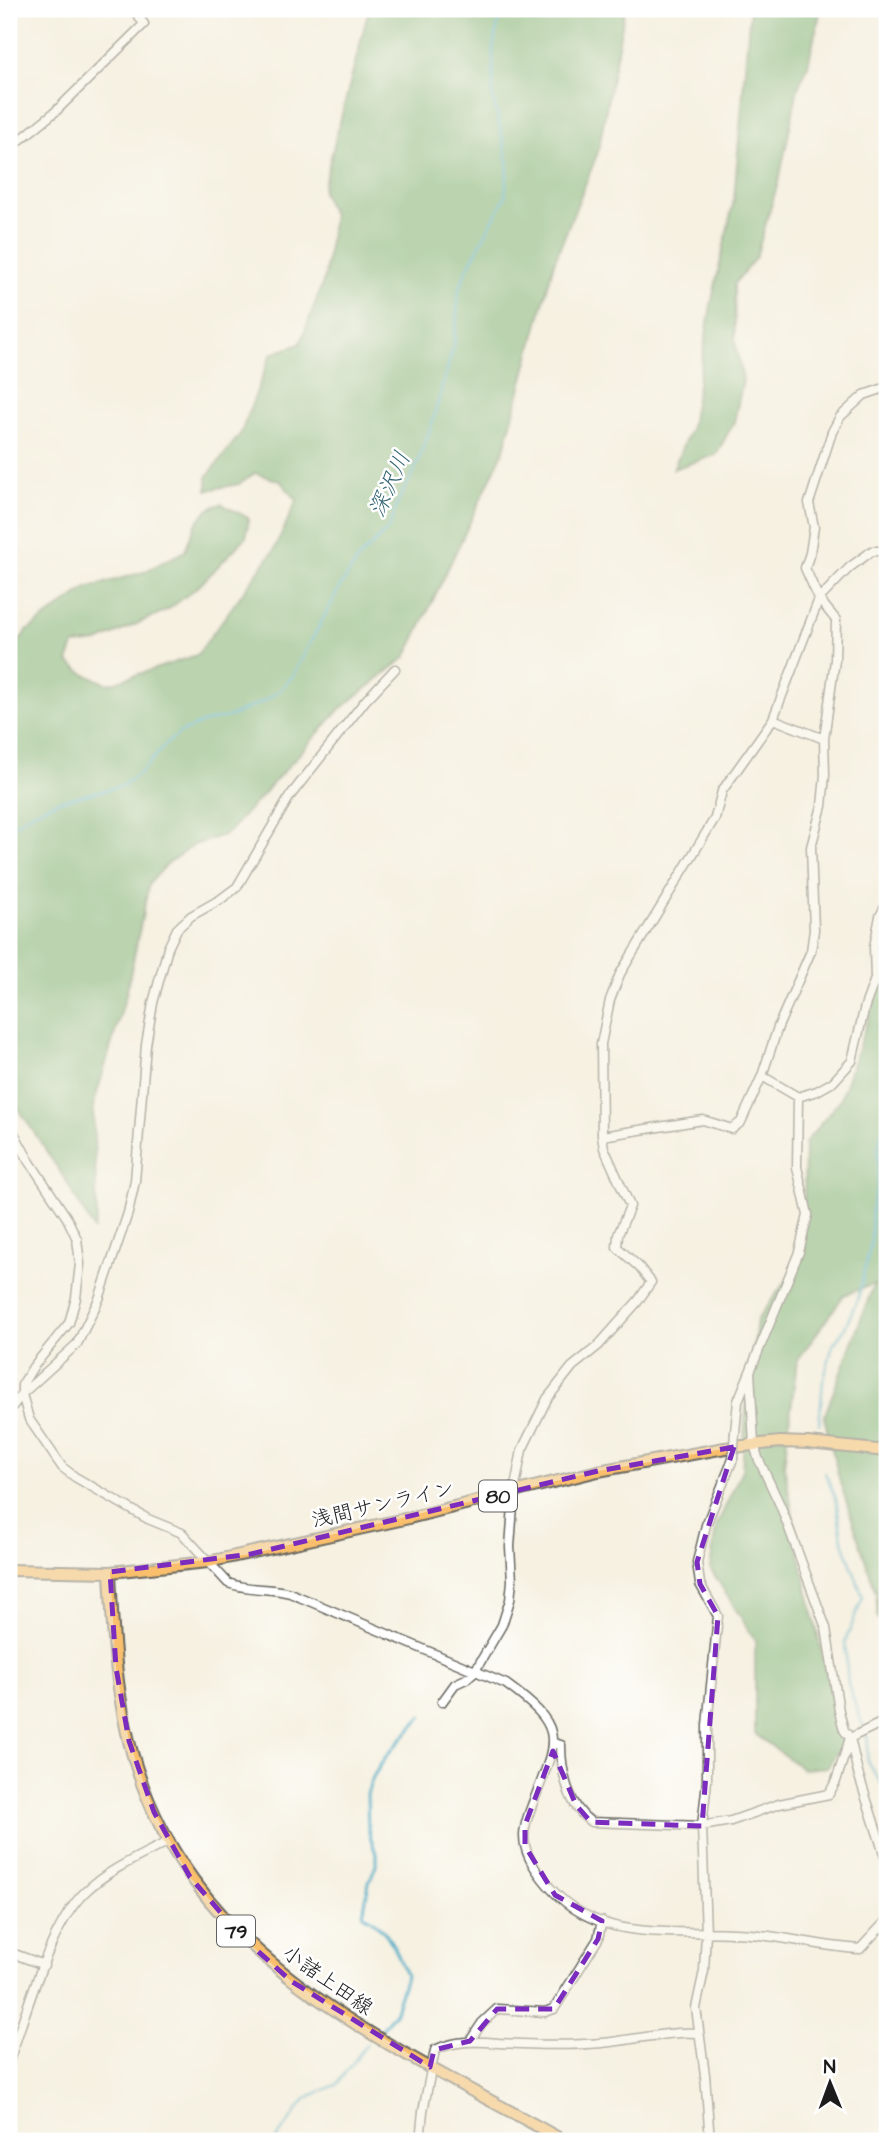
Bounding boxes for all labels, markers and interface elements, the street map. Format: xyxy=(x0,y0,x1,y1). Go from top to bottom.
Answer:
water label: 深沢川 xyxy=(361,446,419,522)
street label: 浅間サンライン xyxy=(309,1474,458,1535)
road number: 80 xyxy=(479,1480,517,1512)
road number: 79 xyxy=(217,1915,255,1946)
street label: 小諸上田線 xyxy=(276,1938,379,2022)
north arrow xyxy=(794,2048,864,2118)
text: N xyxy=(824,2054,836,2081)

